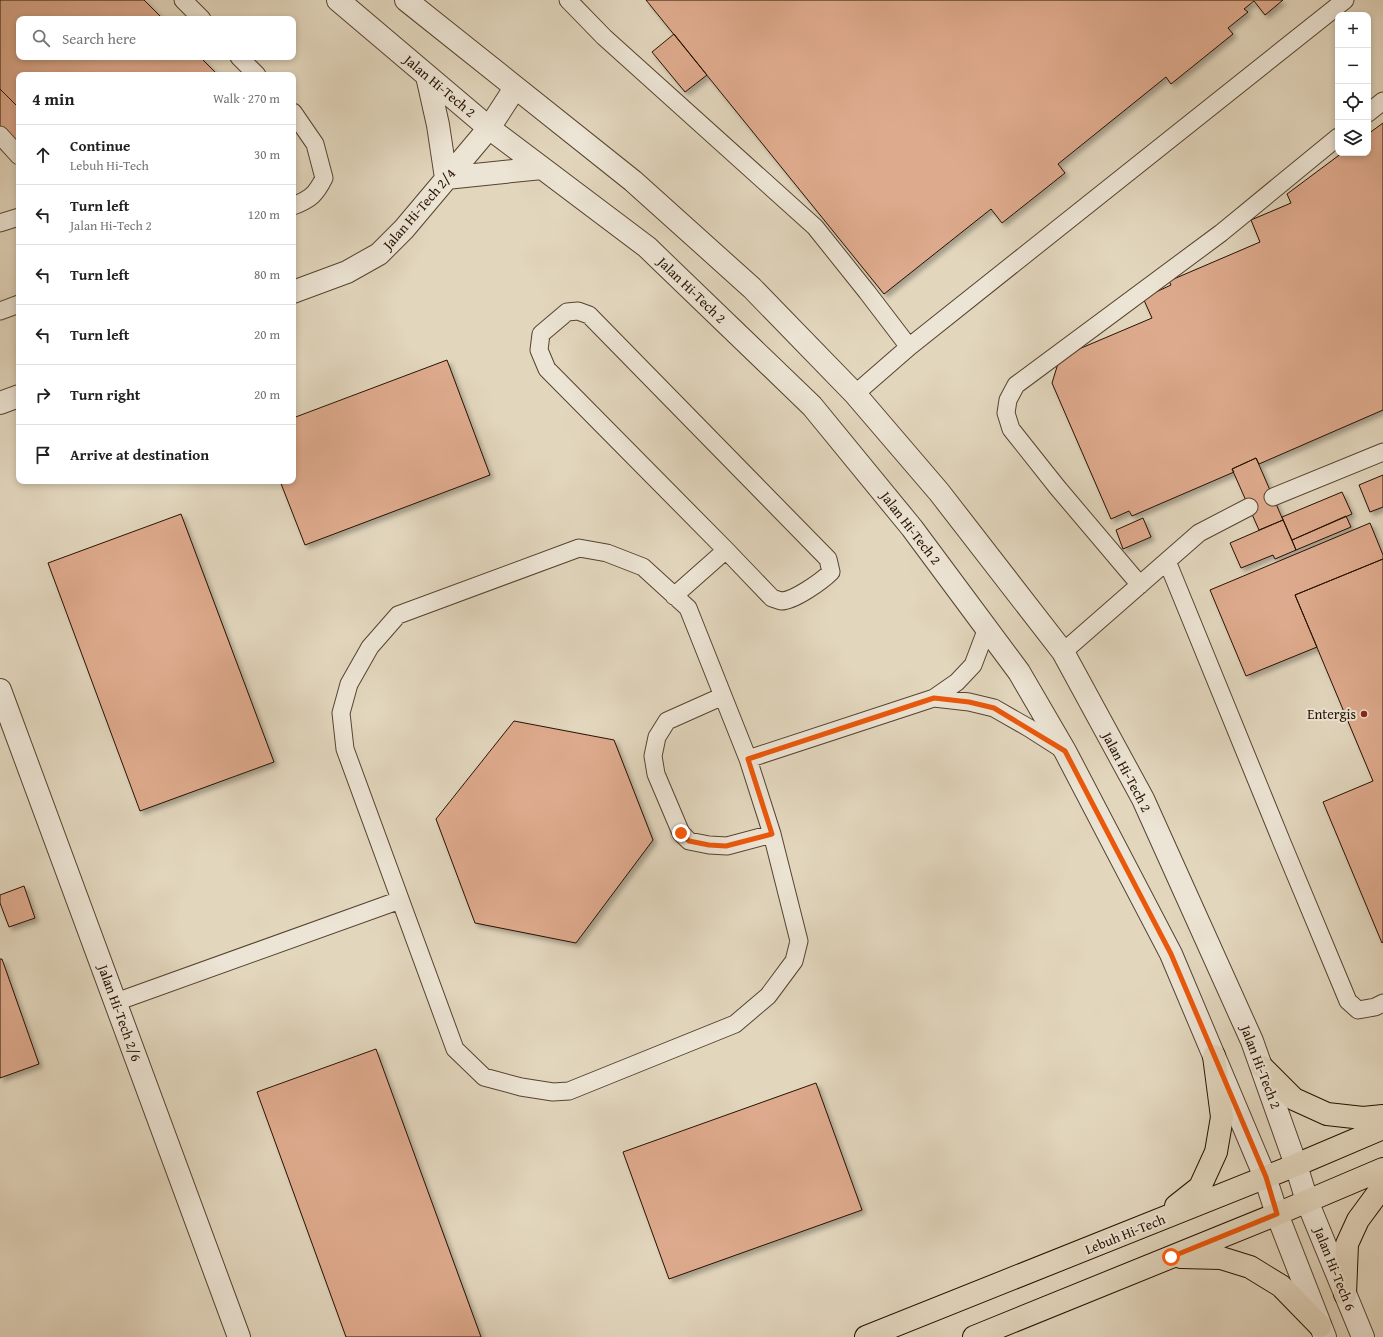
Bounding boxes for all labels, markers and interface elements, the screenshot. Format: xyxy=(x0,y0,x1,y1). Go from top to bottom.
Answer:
map controls xyxy=(1335,12,1371,156)
button: + xyxy=(1335,12,1371,48)
search box xyxy=(16,16,296,60)
icon: search xyxy=(30,27,52,49)
text: Search here xyxy=(62,28,136,49)
button: − xyxy=(1335,48,1371,84)
street label: Jalan Hi-Tech 2 xyxy=(398,49,480,122)
button: locate xyxy=(1335,84,1371,120)
text: 4 min xyxy=(32,86,74,111)
text: Walk · 270 m xyxy=(213,89,280,108)
button: layers xyxy=(1335,120,1371,156)
text: Continue xyxy=(70,135,131,156)
icon: ahead xyxy=(32,144,54,166)
text: 30 m xyxy=(254,145,280,164)
text: Lebuh Hi-Tech xyxy=(70,156,149,175)
street label: Jalan Hi-Tech 2/4 xyxy=(377,164,460,255)
text: Turn left xyxy=(70,195,129,216)
icon: left xyxy=(32,204,54,226)
text: 120 m xyxy=(248,205,280,224)
text: Jalan Hi-Tech 2 xyxy=(70,216,152,235)
street label: Jalan Hi-Tech 2 xyxy=(652,251,731,328)
icon: left xyxy=(32,264,54,286)
text: Turn left xyxy=(70,264,129,285)
text: 80 m xyxy=(254,265,280,284)
icon: left xyxy=(32,324,54,346)
text: Turn left xyxy=(70,324,129,345)
text: 20 m xyxy=(254,325,280,344)
icon: right xyxy=(32,384,54,406)
text: Turn right xyxy=(70,384,141,405)
text: 20 m xyxy=(254,385,280,404)
icon: arrive xyxy=(32,444,54,466)
text: Arrive at destination xyxy=(70,444,209,465)
street label: Jalan Hi-Tech 2 xyxy=(875,486,946,569)
place label: Entergis xyxy=(1307,704,1356,724)
marker: Entergis xyxy=(1359,709,1369,719)
street label: Jalan Hi-Tech 2 xyxy=(1097,727,1157,816)
route end xyxy=(672,824,690,842)
street label: Jalan Hi-Tech 2/6 xyxy=(93,960,147,1064)
street label: Jalan Hi-Tech 2 xyxy=(1235,1020,1286,1112)
street label: Lebuh Hi-Tech xyxy=(1082,1209,1168,1259)
street label: Jalan Hi-Tech 6 xyxy=(1308,1223,1361,1314)
route start xyxy=(1162,1248,1180,1266)

